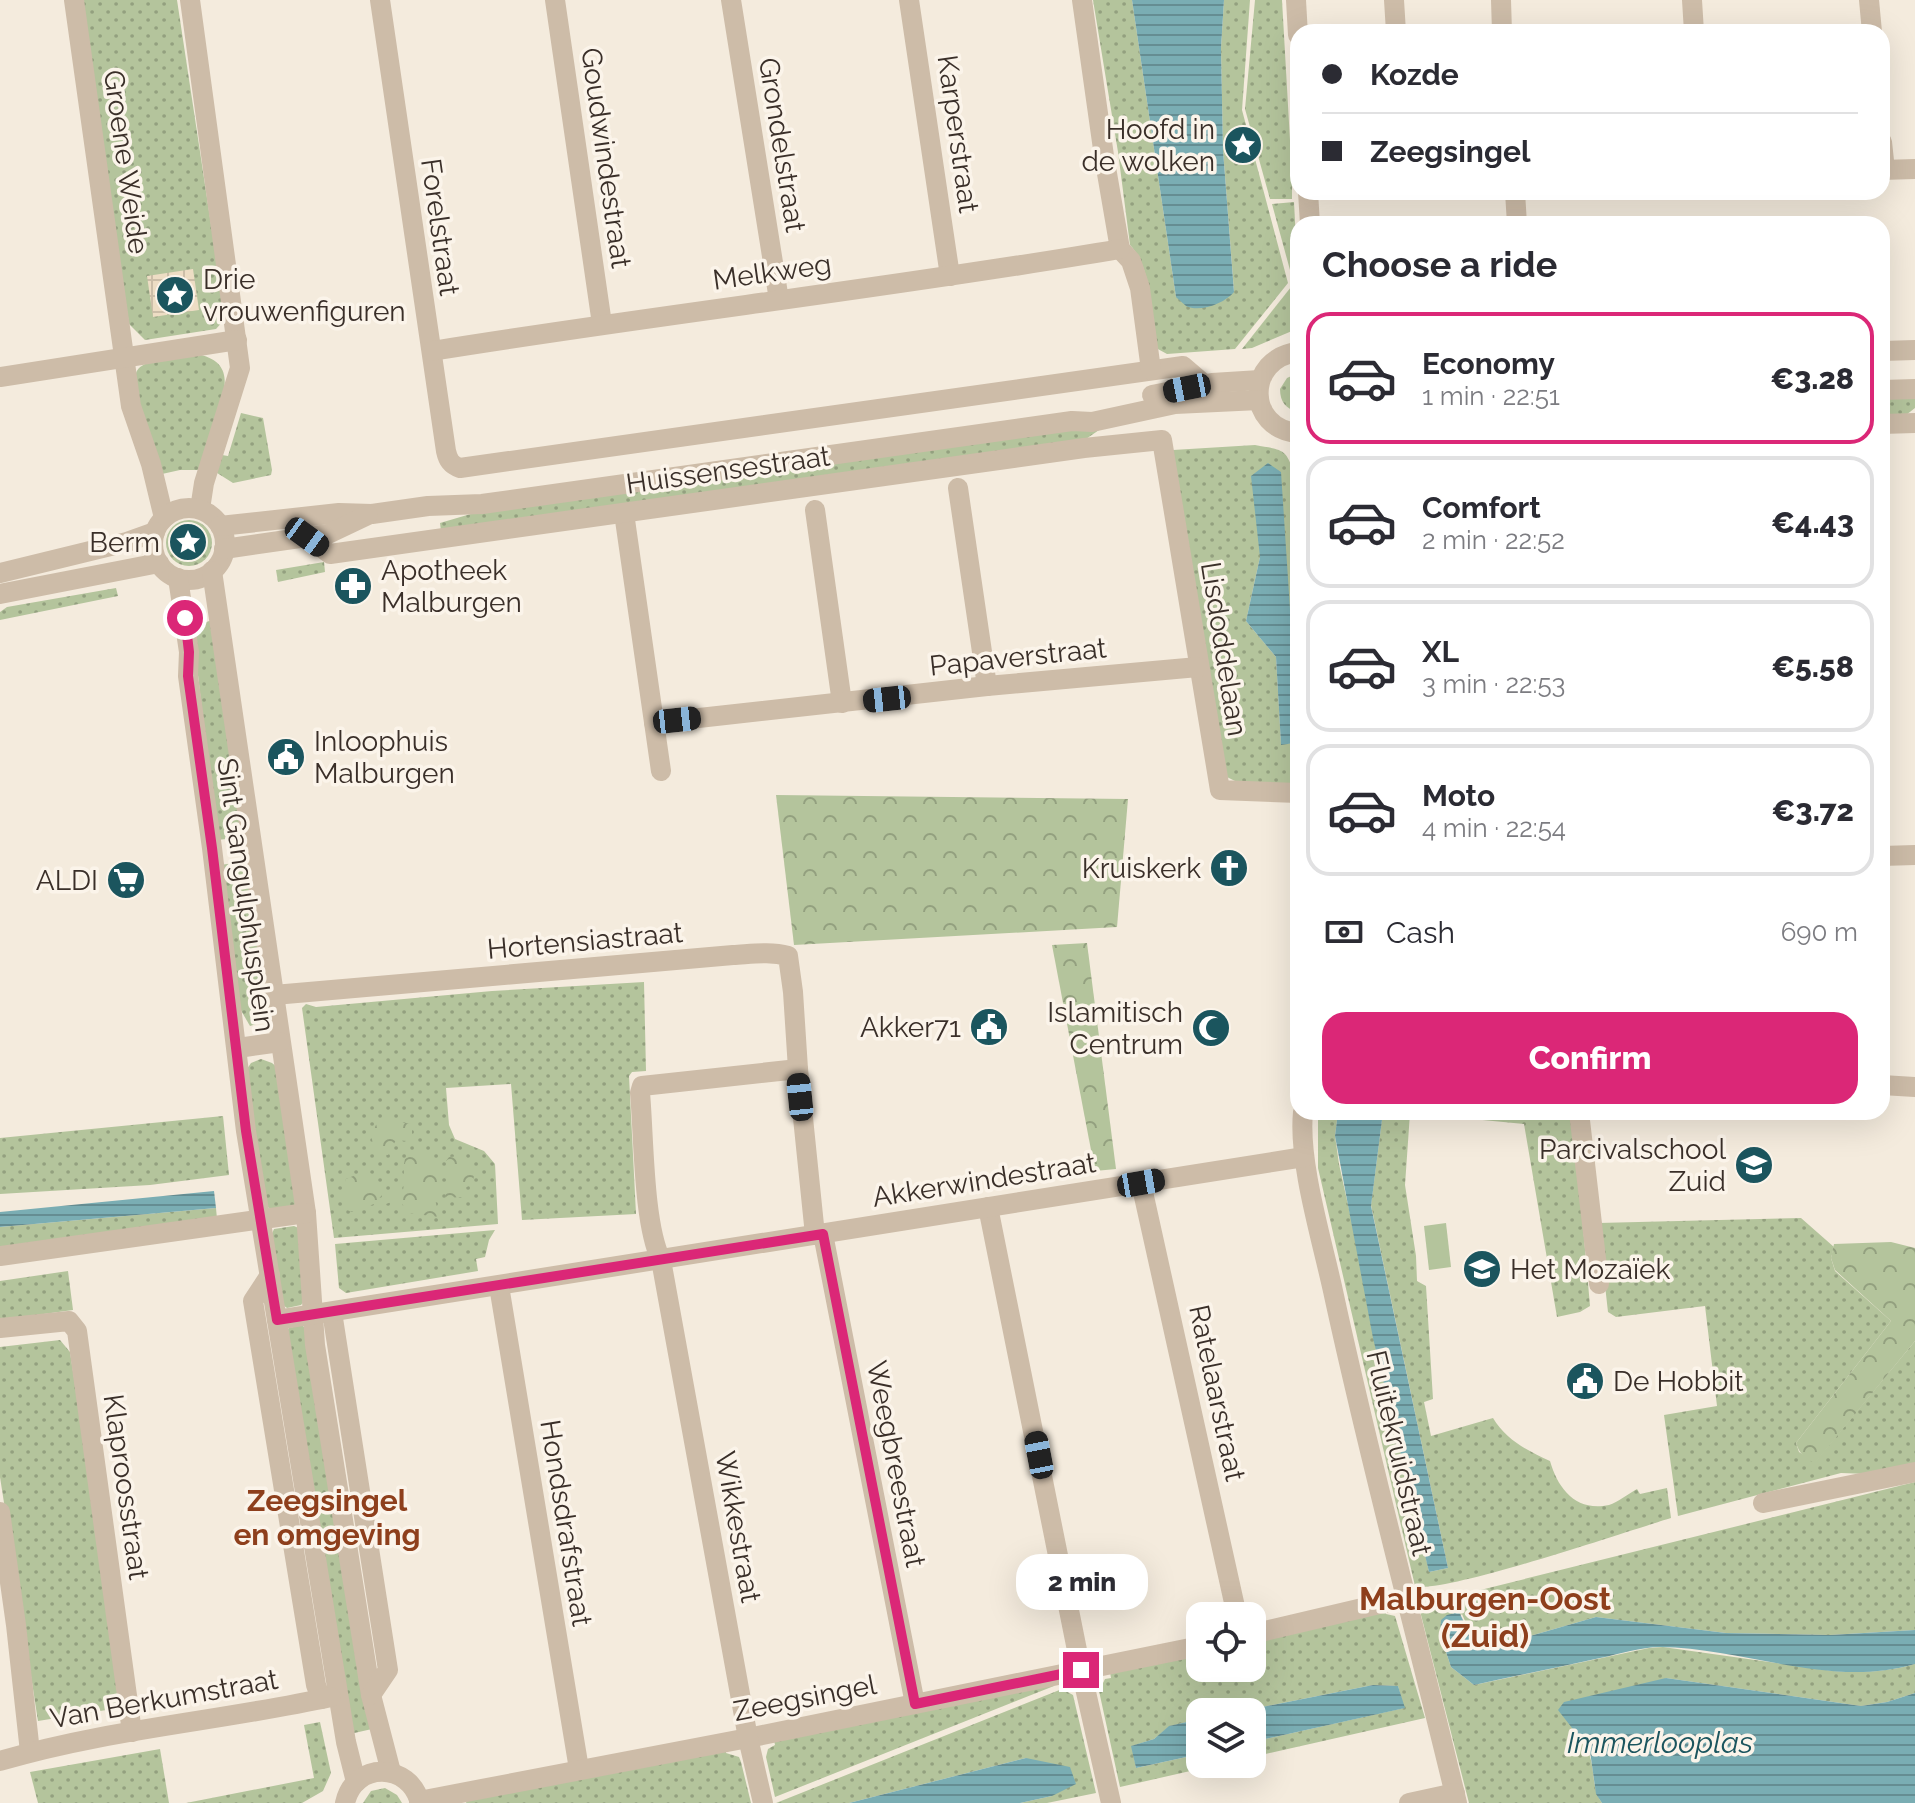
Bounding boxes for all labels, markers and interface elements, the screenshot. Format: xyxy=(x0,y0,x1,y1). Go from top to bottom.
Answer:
street label: Goudwindestraat xyxy=(574,46,638,271)
street label: Karperstraat xyxy=(931,53,985,216)
street label: Grondelstraat xyxy=(752,55,812,235)
text: Kozde xyxy=(1370,57,1459,92)
street label: Groene Weide xyxy=(97,68,155,256)
place label: Hoofd in de wolken xyxy=(1081,113,1215,178)
place icon: Hoofd in de wolken xyxy=(1222,124,1264,166)
text: Zeegsingel xyxy=(1370,134,1530,169)
street label: Forelstraat xyxy=(414,156,466,298)
text: Choose a ride xyxy=(1322,243,1557,285)
street label: Melkweg xyxy=(711,247,833,297)
place label: Drie vrouwenfiguren xyxy=(203,263,406,328)
place icon: Drie vrouwenfiguren xyxy=(154,274,196,316)
icon: car xyxy=(1326,342,1398,414)
text: Economy xyxy=(1422,346,1555,381)
text: €3.28 xyxy=(1770,361,1854,396)
car xyxy=(1161,372,1213,404)
text: 1 min · 22:51 xyxy=(1422,381,1560,411)
street label: Huissensestraat xyxy=(624,439,833,501)
icon: car xyxy=(1326,486,1398,558)
text: Comfort xyxy=(1422,490,1541,525)
text: €4.43 xyxy=(1771,505,1854,540)
car xyxy=(281,513,333,561)
place icon: Berm xyxy=(167,521,209,563)
text: 2 min · 22:52 xyxy=(1422,525,1565,555)
place label: Berm xyxy=(89,526,160,559)
place label: Apotheek Malburgen xyxy=(381,554,522,619)
street label: Lisdoddelaan xyxy=(1194,560,1254,738)
pharmacy icon: Apotheek Malburgen xyxy=(332,565,374,607)
route start xyxy=(167,600,203,636)
icon: car xyxy=(1326,630,1398,702)
street label: Papaverstraat xyxy=(928,631,1109,683)
text: XL xyxy=(1422,634,1459,669)
text: €5.58 xyxy=(1771,649,1854,684)
text: 3 min · 22:53 xyxy=(1422,669,1565,699)
car xyxy=(862,685,912,713)
car xyxy=(652,706,702,734)
place label: Inloophuis Malburgen xyxy=(314,725,455,790)
public building icon: Inloophuis Malburgen xyxy=(265,736,307,778)
street label: Sint Gangulphusplein xyxy=(210,756,282,1034)
icon: car xyxy=(1326,774,1398,846)
text: Moto xyxy=(1422,778,1495,813)
text: €3.72 xyxy=(1772,793,1854,828)
text: 4 min · 22:54 xyxy=(1422,813,1566,843)
church icon: Kruiskerk xyxy=(1208,847,1250,889)
place label: Kruiskerk xyxy=(1082,852,1201,885)
supermarket icon: ALDI xyxy=(105,859,147,901)
place label: ALDI xyxy=(36,864,98,897)
icon: cash xyxy=(1322,910,1366,954)
text: Cash xyxy=(1386,915,1455,950)
street label: Hortensiastraat xyxy=(486,916,685,966)
text: 690 m xyxy=(1781,917,1858,947)
place label: Islamitisch Centrum xyxy=(1047,996,1183,1061)
public building icon: Akker71 xyxy=(968,1006,1010,1048)
mosque icon: Islamitisch Centrum xyxy=(1190,1007,1232,1049)
place label: Akker71 xyxy=(860,1011,961,1044)
button: Confirm xyxy=(1322,1012,1858,1104)
car xyxy=(786,1072,814,1122)
place label: Parcivalschool Zuid xyxy=(1539,1133,1726,1198)
school or university icon: Parcivalschool Zuid xyxy=(1733,1144,1775,1186)
street label: Akkerwindestraat xyxy=(870,1146,1099,1214)
car xyxy=(1115,1167,1167,1199)
school or university icon: Het Mozaïek xyxy=(1461,1248,1503,1290)
place label: Het Mozaïek xyxy=(1510,1253,1670,1286)
street label: Ratelaarstraat xyxy=(1182,1302,1252,1485)
street label: Fluitekruidstraat xyxy=(1359,1347,1439,1559)
street label: Weegbreestraat xyxy=(860,1358,932,1571)
public building icon: De Hobbit xyxy=(1564,1360,1606,1402)
place label: De Hobbit xyxy=(1613,1365,1744,1398)
street label: Klaproosstraat xyxy=(97,1392,155,1582)
street label: Hondsdrafstraat xyxy=(533,1418,599,1629)
car xyxy=(1023,1429,1055,1481)
street label: Wikkestraat xyxy=(708,1449,768,1606)
district label: Zeegsingel en omgeving xyxy=(233,1483,421,1552)
callout: 2 min xyxy=(1015,1554,1147,1610)
text: 2 min xyxy=(1048,1567,1116,1597)
district label: Malburgen-Oost (Zuid) xyxy=(1359,1580,1611,1654)
map controls xyxy=(1186,1602,1266,1778)
button: locate xyxy=(1186,1602,1266,1682)
route end xyxy=(1063,1652,1099,1688)
street label: Van Berkumstraat xyxy=(47,1663,281,1735)
street label: Zeegsingel xyxy=(731,1668,880,1728)
button: layers xyxy=(1186,1698,1266,1778)
water label: Immerlooplas xyxy=(1567,1725,1753,1760)

